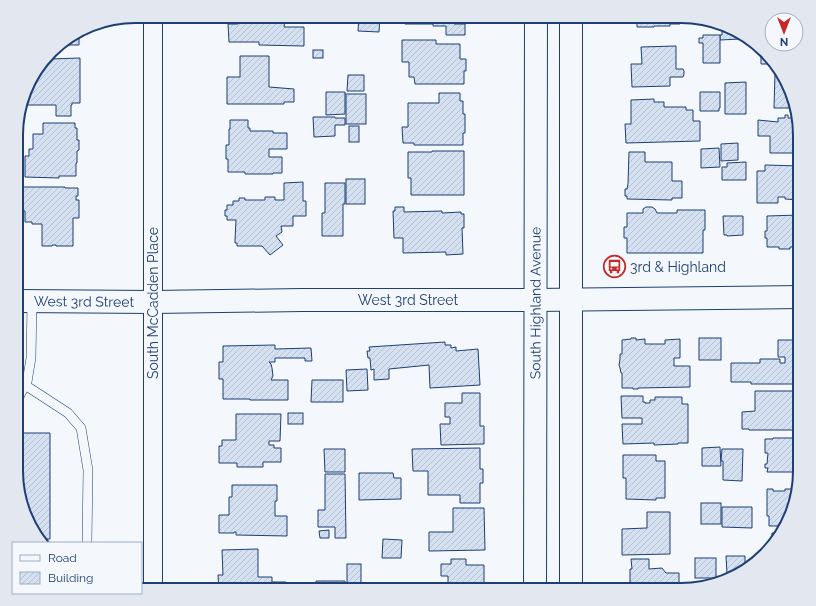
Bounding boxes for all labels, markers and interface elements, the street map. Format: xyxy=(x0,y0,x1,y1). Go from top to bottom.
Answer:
north arrow xyxy=(764,12,804,52)
text: N xyxy=(780,35,788,48)
street label: South McCadden Place xyxy=(145,227,161,379)
street label: South Highland Avenue xyxy=(527,227,544,379)
bus stop icon: 3rd & Highland xyxy=(601,254,627,280)
place label: 3rd & Highland xyxy=(630,259,726,275)
street label: West 3rd Street xyxy=(358,292,458,308)
street label: West 3rd Street xyxy=(34,293,135,310)
legend xyxy=(12,542,142,594)
text: Road xyxy=(48,551,77,565)
text: Building xyxy=(48,571,94,585)

